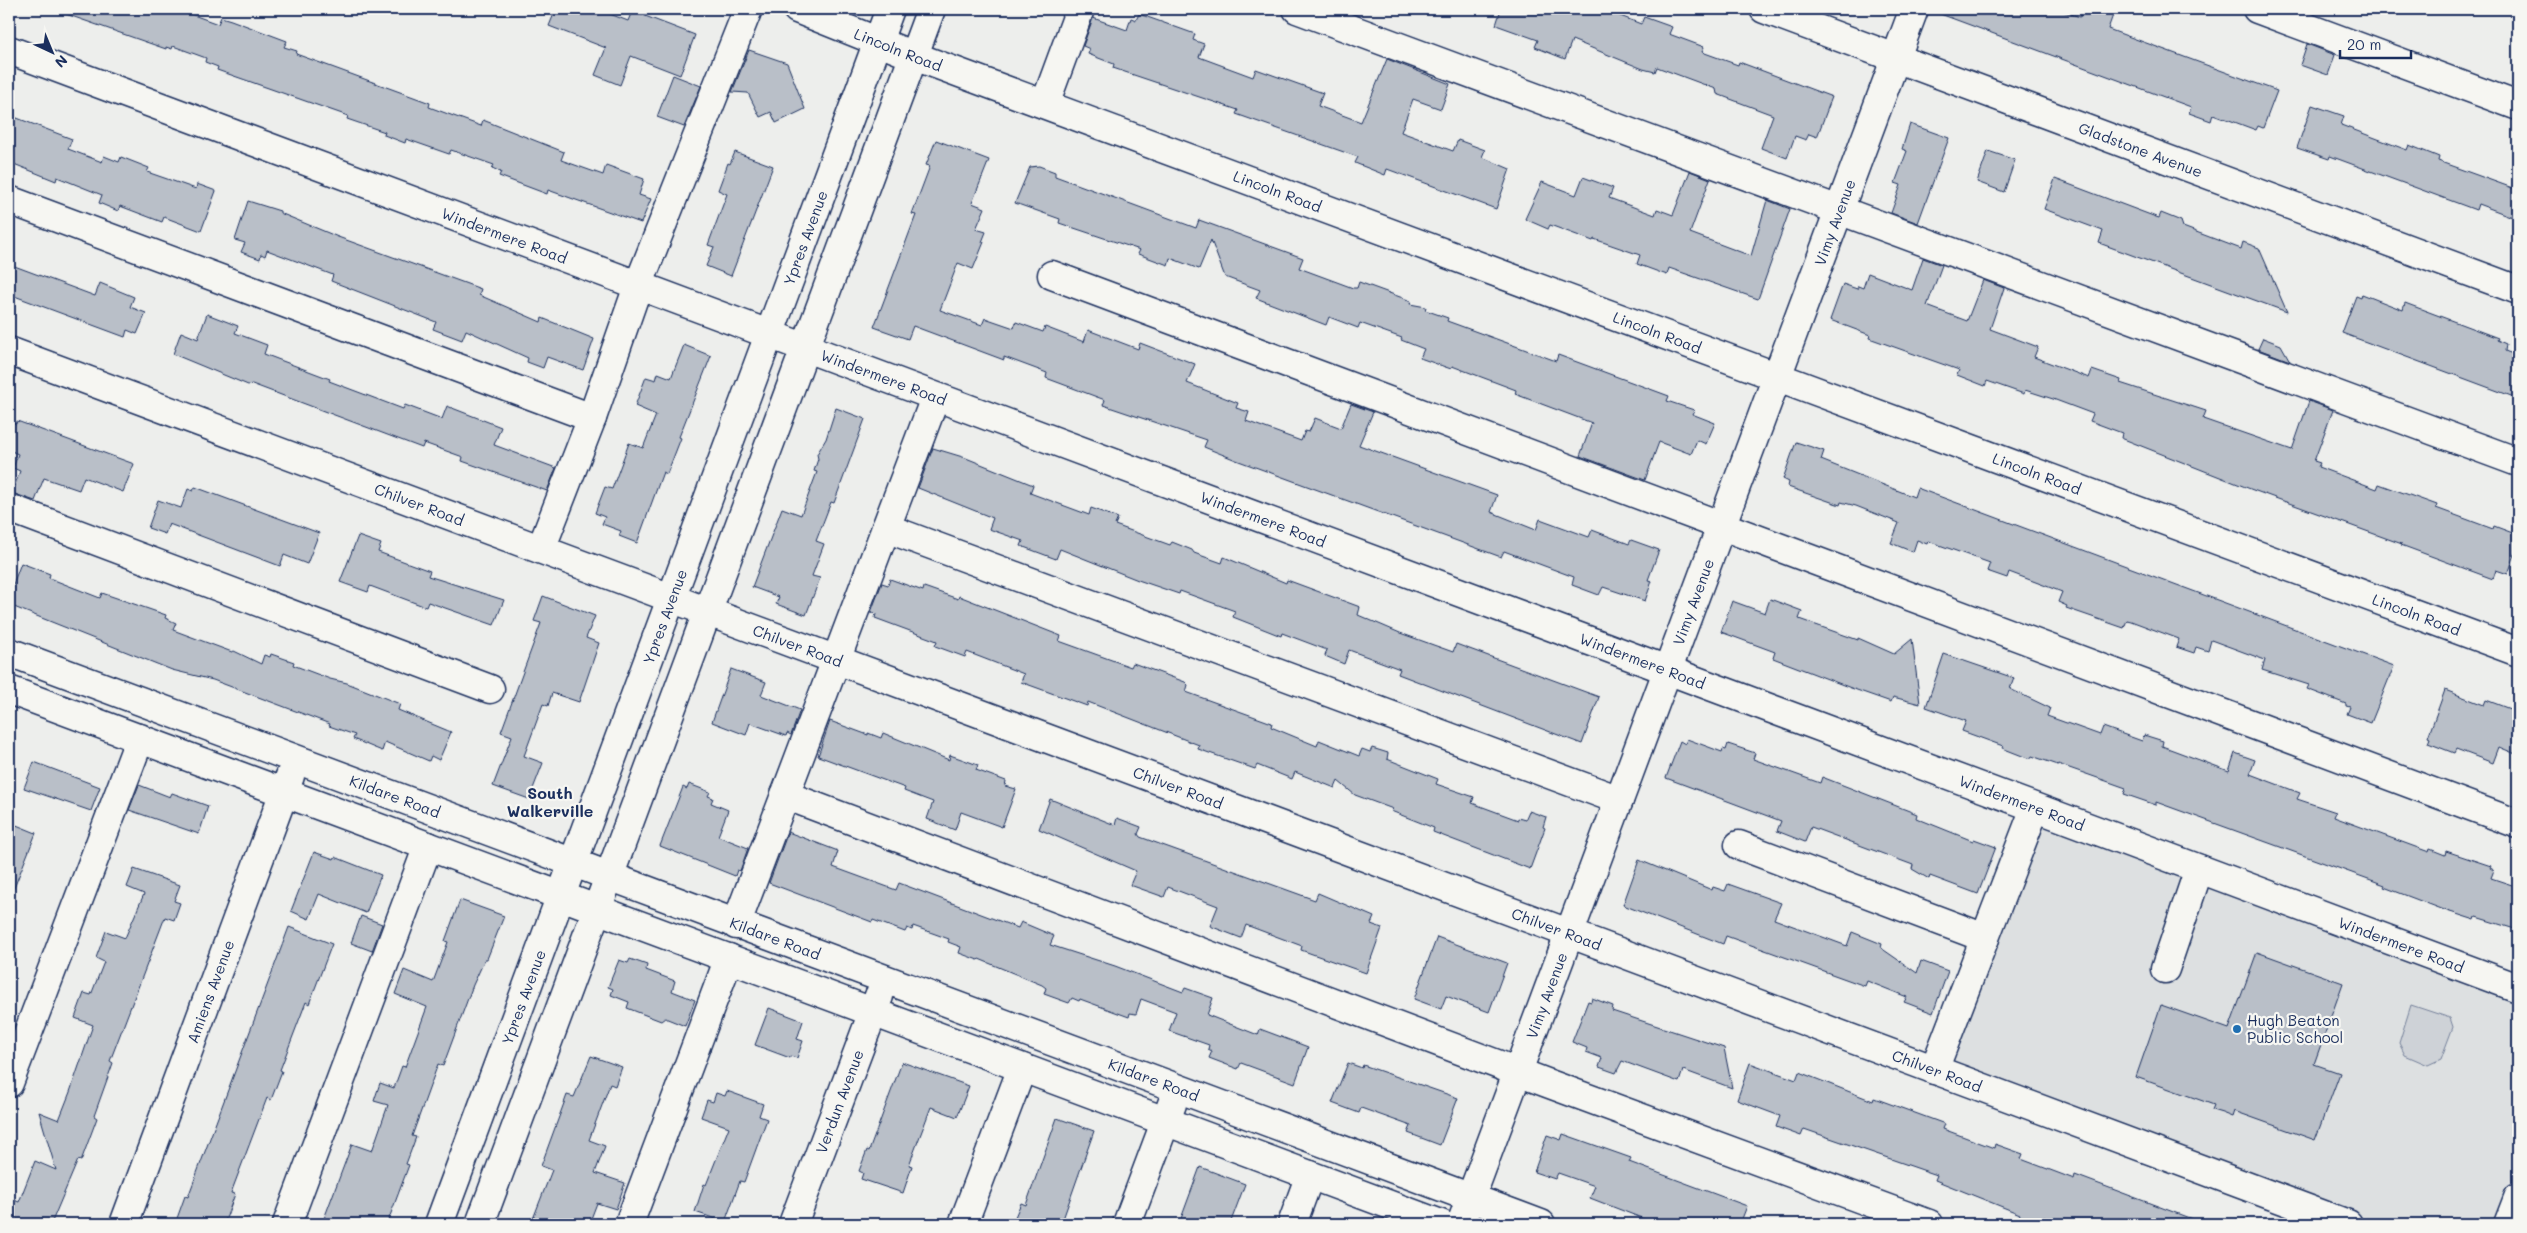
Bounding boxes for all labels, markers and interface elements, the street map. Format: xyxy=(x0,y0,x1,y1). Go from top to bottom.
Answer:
street label: Lincoln Road xyxy=(851,23,945,76)
north arrow xyxy=(28,28,78,78)
scale bar xyxy=(2340,28,2411,60)
text: 20 m xyxy=(2347,34,2381,54)
text: N xyxy=(51,51,72,72)
street label: Gladstone Avenue xyxy=(2076,117,2206,182)
street label: Lincoln Road xyxy=(1231,166,1325,217)
street label: Vimy Avenue xyxy=(1809,176,1860,268)
street label: Ypres Avenue xyxy=(778,187,832,288)
street label: Windermere Road xyxy=(439,203,570,268)
street label: Lincoln Road xyxy=(1610,307,1704,358)
street label: Windermere Road xyxy=(818,344,950,410)
street label: Lincoln Road xyxy=(1990,448,2084,499)
street label: Chilver Road xyxy=(372,478,467,530)
street label: Windermere Road xyxy=(1198,486,1329,552)
street label: Vimy Avenue xyxy=(1668,556,1718,648)
street label: Ypres Avenue xyxy=(638,566,691,667)
street label: Lincoln Road xyxy=(2370,589,2464,640)
street label: Chilver Road xyxy=(750,620,846,671)
street label: Windermere Road xyxy=(1577,628,1708,693)
street label: Chilver Road xyxy=(1130,761,1226,813)
street label: Kildare Road xyxy=(347,770,443,822)
street label: Windermere Road xyxy=(1956,770,2088,835)
district label: South Walkerville xyxy=(507,782,593,821)
street label: Chilver Road xyxy=(1509,903,1604,955)
street label: Kildare Road xyxy=(727,912,824,964)
street label: Windermere Road xyxy=(2336,912,2467,977)
street label: Amiens Avenue xyxy=(182,937,238,1046)
street label: Ypres Avenue xyxy=(496,947,550,1047)
street label: Vimy Avenue xyxy=(1521,949,1571,1041)
place label: Hugh Beaton Public School xyxy=(2247,1010,2343,1047)
marker: Hugh Beaton Public School xyxy=(2231,1023,2243,1035)
street label: Chilver Road xyxy=(1889,1045,1985,1097)
street label: Verdun Avenue xyxy=(811,1047,868,1156)
street label: Kildare Road xyxy=(1106,1053,1202,1105)

